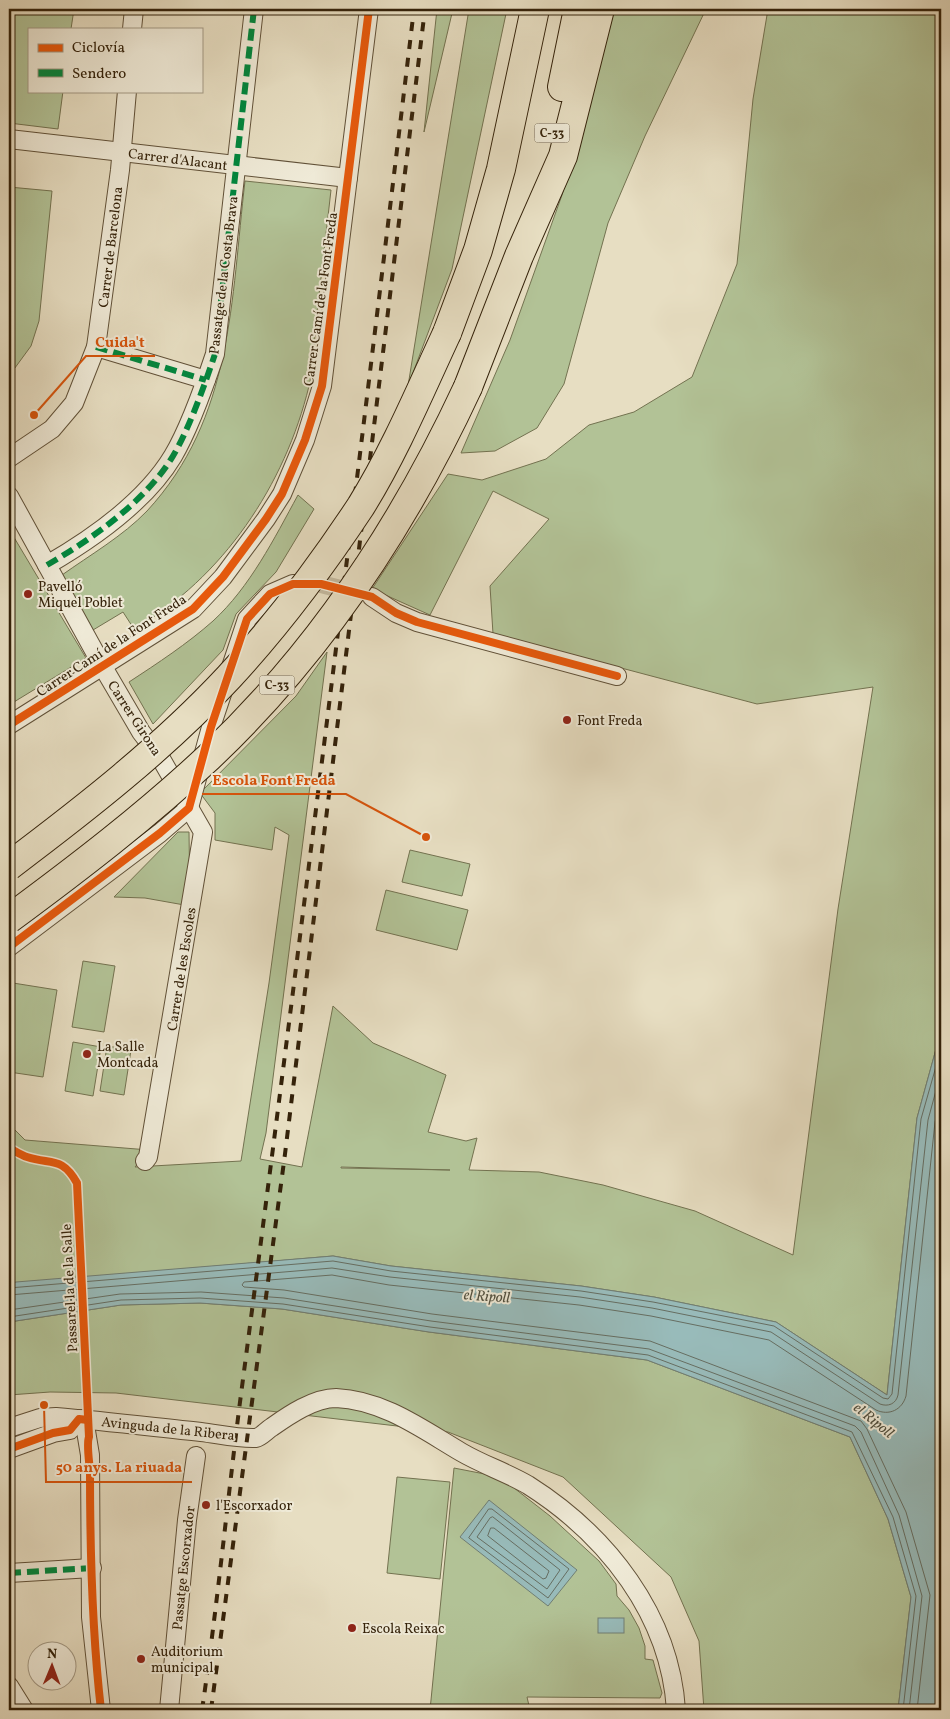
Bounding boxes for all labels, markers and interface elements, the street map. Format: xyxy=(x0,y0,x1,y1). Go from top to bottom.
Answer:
legend xyxy=(28,28,202,92)
text: Ciclovía xyxy=(72,38,125,59)
text: Sendero xyxy=(72,64,126,85)
road number: C-33 xyxy=(534,124,570,142)
street label: Carrer d'Alacant xyxy=(127,145,229,176)
street label: Carrer de Barcelona xyxy=(95,186,128,309)
street label: Passatge de la Costa Brava xyxy=(205,195,244,355)
street label: Carrer Camí de la Font Freda xyxy=(300,211,343,387)
callout: Cuida't xyxy=(86,326,155,356)
text: Cuida't xyxy=(95,333,145,354)
place label: Pavelló Miquel Poblet xyxy=(38,578,123,613)
marker: Pavelló Miquel Poblet xyxy=(22,588,34,600)
street label: Carrer Camí de la Font Freda xyxy=(33,591,191,702)
road number: C-33 xyxy=(260,676,294,694)
street label: Carrer Girona xyxy=(102,677,165,760)
place label: Font Freda xyxy=(577,712,643,731)
marker: Font Freda xyxy=(561,714,573,726)
callout: Escola Font Freda xyxy=(202,764,346,794)
text: Escola Font Freda xyxy=(212,771,336,792)
street label: Carrer de les Escoles xyxy=(163,906,202,1032)
place label: La Salle Montcada xyxy=(97,1038,158,1073)
marker: La Salle Montcada xyxy=(81,1048,93,1060)
street label: Passarel·la de la Salle xyxy=(58,1223,83,1353)
water label: el Ripoll xyxy=(463,1285,511,1310)
water label: el Ripoll xyxy=(848,1398,898,1444)
street label: Avinguda de la Ribera xyxy=(100,1413,235,1446)
callout: 50 anys. La riuada xyxy=(46,1452,192,1482)
text: 50 anys. La riuada xyxy=(56,1458,182,1479)
place label: l'Escorxador xyxy=(216,1497,292,1516)
marker: l'Escorxador xyxy=(200,1499,212,1511)
street label: Passatge Escorxador xyxy=(169,1505,200,1631)
place label: Escola Reixac xyxy=(362,1620,445,1639)
marker: Escola Reixac xyxy=(346,1622,358,1634)
north arrow xyxy=(28,1642,78,1692)
place label: Auditorium municipal xyxy=(151,1643,223,1678)
text: N xyxy=(47,1645,57,1664)
marker: Auditorium municipal xyxy=(135,1653,147,1665)

